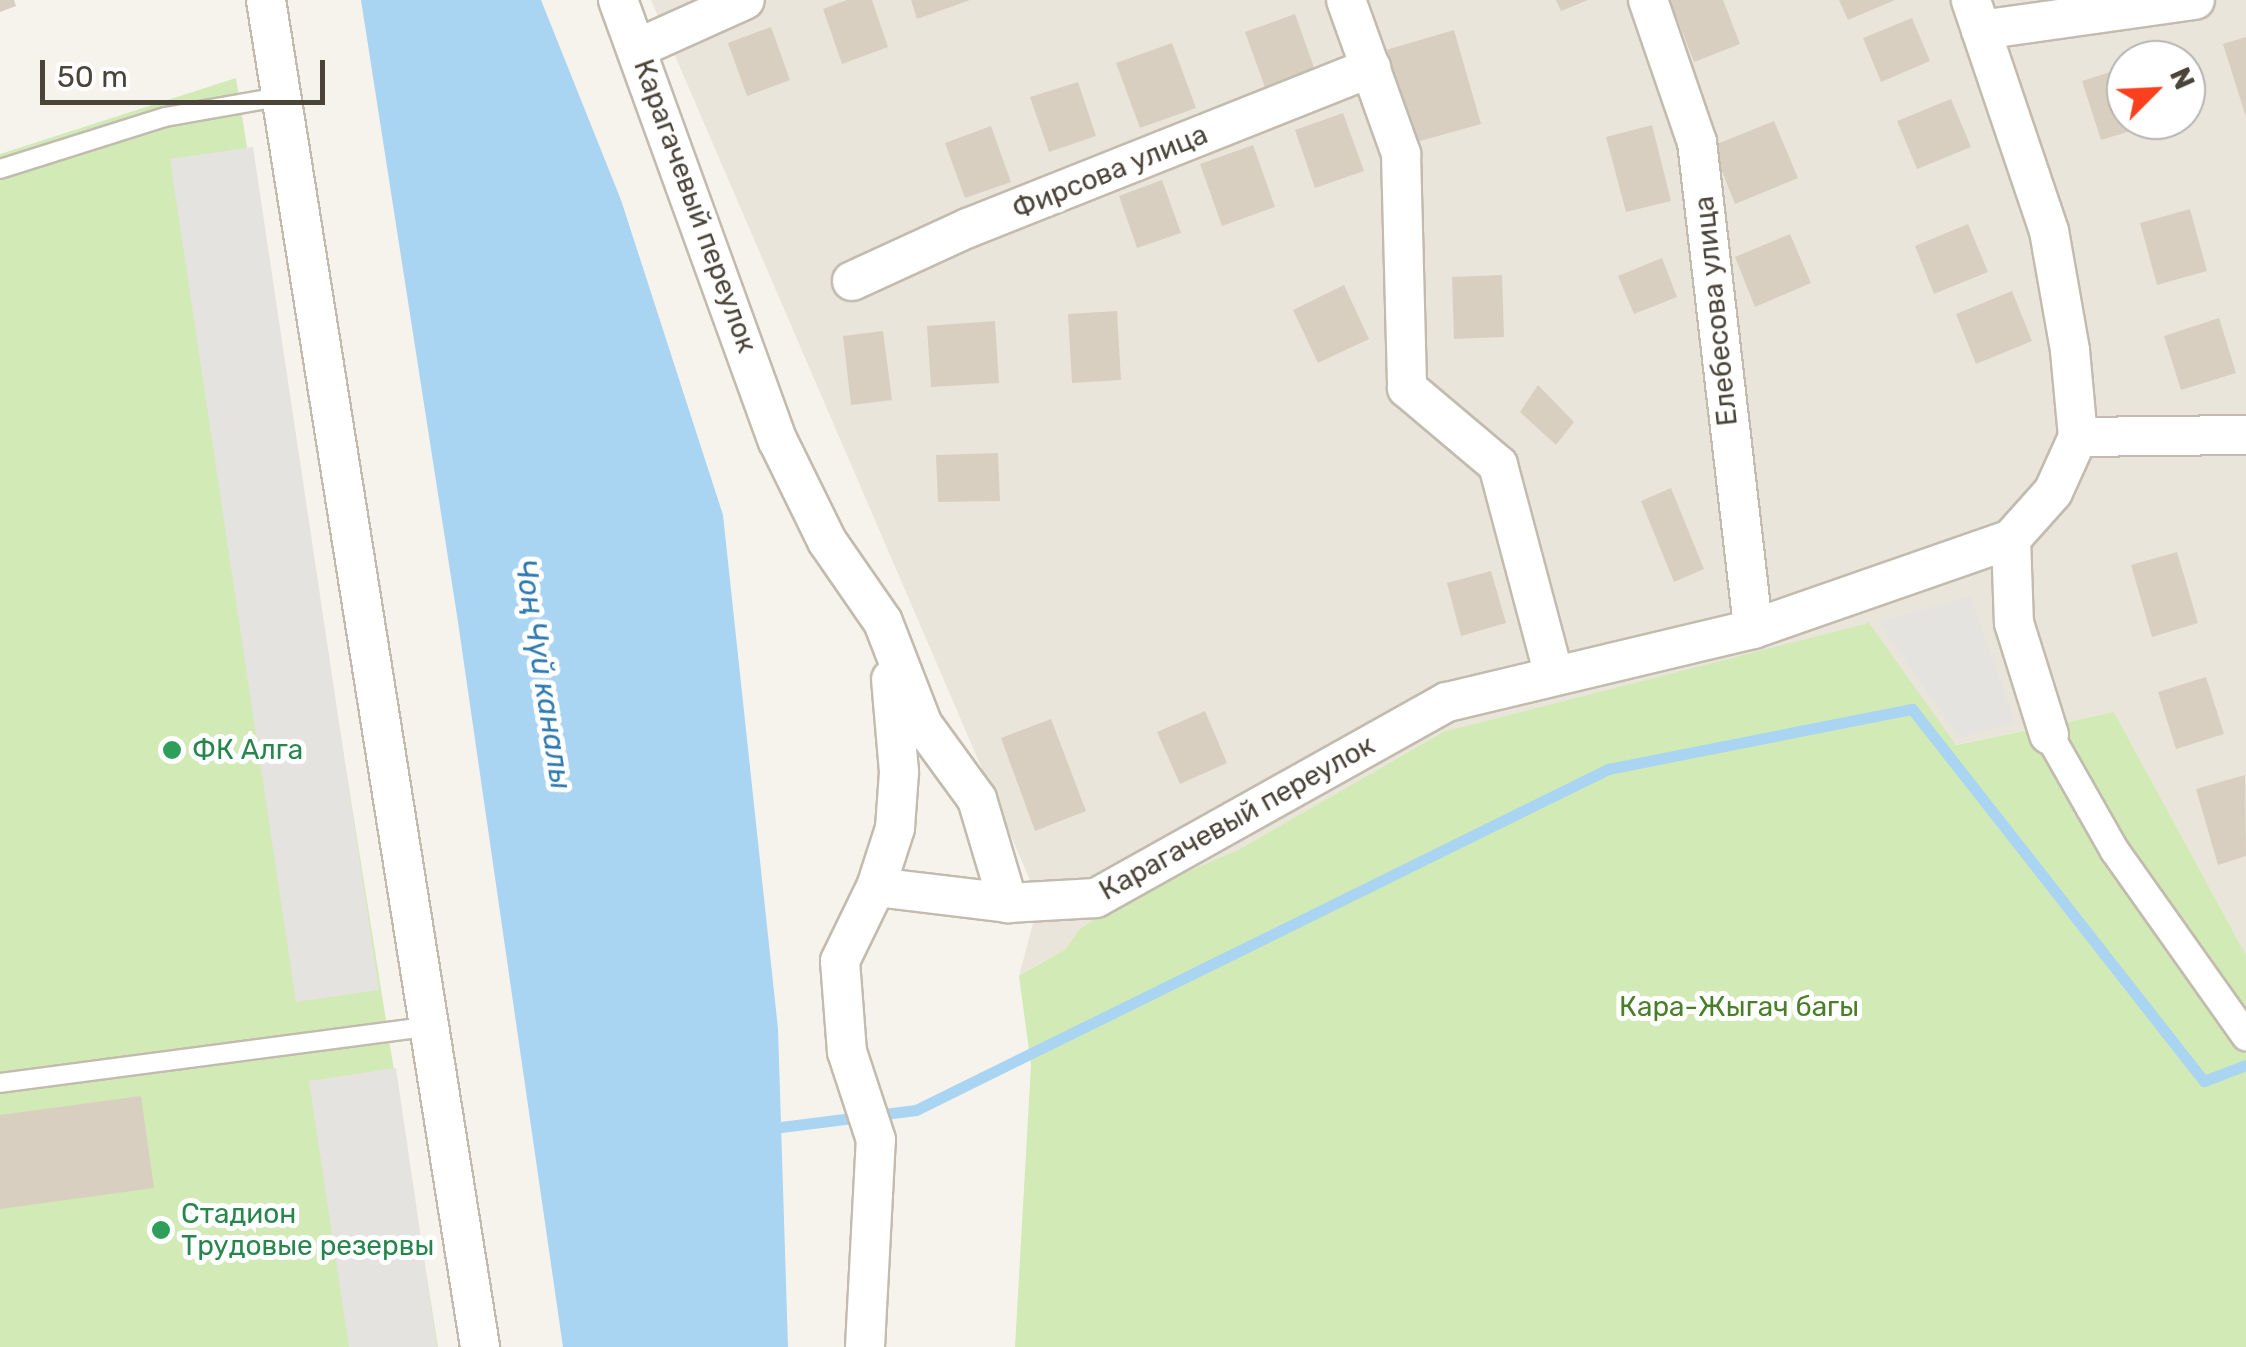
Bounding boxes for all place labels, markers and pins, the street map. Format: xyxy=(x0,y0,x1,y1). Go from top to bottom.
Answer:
place label: ФК Алга xyxy=(192,733,303,767)
marker: ФК Алга xyxy=(161,739,183,761)
place label: Стадион Трудовые резервы xyxy=(181,1197,434,1263)
marker: Стадион Трудовые резервы xyxy=(150,1219,172,1241)

